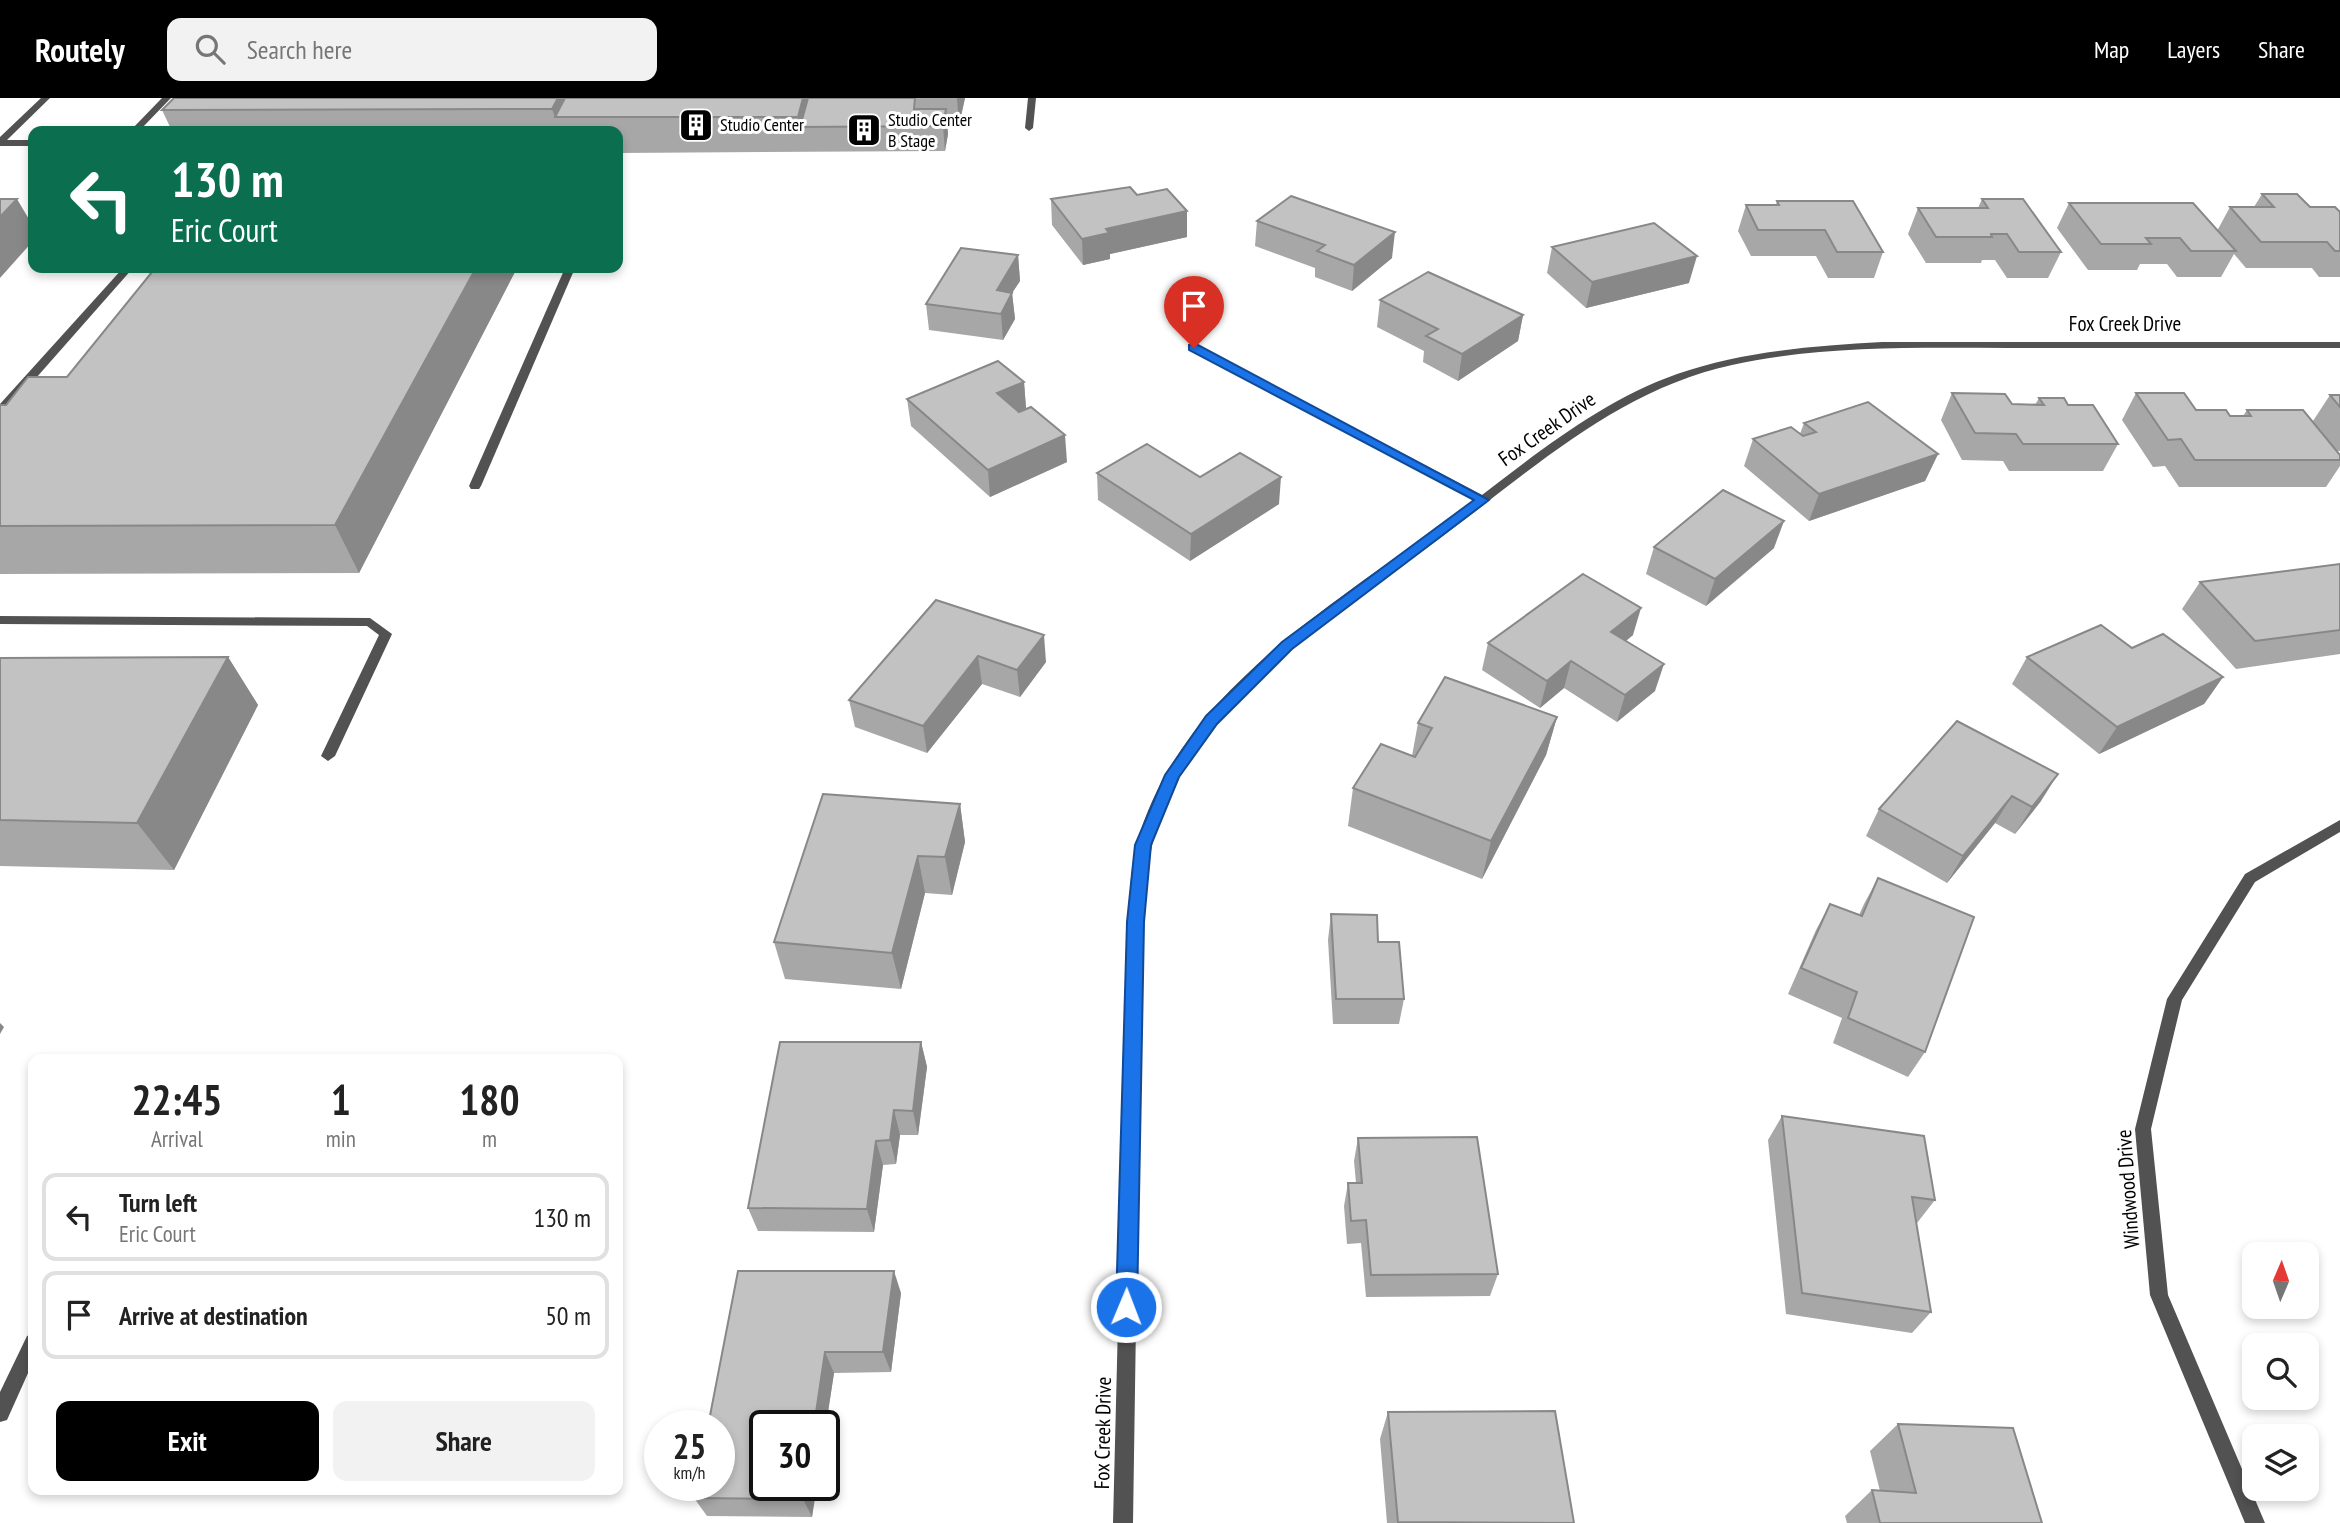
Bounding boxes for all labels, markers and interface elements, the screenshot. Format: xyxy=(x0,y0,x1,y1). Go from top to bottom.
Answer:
search box xyxy=(167,18,657,81)
text: Routely xyxy=(35,28,125,71)
icon: search xyxy=(191,30,229,68)
text: Search here xyxy=(247,33,352,66)
text: Map xyxy=(2094,34,2129,65)
text: Layers xyxy=(2167,34,2220,65)
text: Share xyxy=(2258,34,2305,65)
building icon: Studio Center xyxy=(677,106,715,144)
place label: Studio Center B Stage xyxy=(888,108,972,152)
building icon: Studio Center B Stage xyxy=(845,111,883,149)
place label: Studio Center xyxy=(720,113,804,136)
text: 130 m xyxy=(171,147,284,211)
icon: left xyxy=(56,154,147,245)
text: Eric Court xyxy=(171,209,278,251)
pin xyxy=(1164,276,1224,348)
icon: arrive xyxy=(1175,287,1213,325)
street label: Fox Creek Drive xyxy=(2069,310,2181,337)
street label: Fox Creek Drive xyxy=(1493,385,1601,472)
text: 22:45 xyxy=(131,1072,222,1127)
text: 1 xyxy=(331,1072,351,1127)
text: 180 xyxy=(459,1072,520,1127)
text: Arrival xyxy=(151,1124,203,1153)
text: min xyxy=(326,1124,356,1153)
text: m xyxy=(482,1124,497,1153)
street label: Windwood Drive xyxy=(2110,1129,2145,1249)
text: Turn left xyxy=(119,1186,197,1219)
icon: left xyxy=(60,1198,98,1236)
text: 130 m xyxy=(533,1201,591,1234)
text: Eric Court xyxy=(119,1219,196,1248)
north arrow xyxy=(2242,1242,2319,1320)
map controls xyxy=(2242,1242,2319,1501)
position arrow xyxy=(1089,1270,1163,1344)
icon: arrive xyxy=(60,1296,98,1334)
text: Arrive at destination xyxy=(119,1299,308,1332)
text: 50 m xyxy=(545,1299,591,1332)
button: search xyxy=(2242,1333,2319,1410)
street label: Fox Creek Drive xyxy=(1088,1377,1117,1489)
button: Exit xyxy=(56,1401,319,1481)
button: Share xyxy=(333,1401,595,1481)
speed limit sign: 30 xyxy=(749,1410,840,1501)
text: 25 xyxy=(673,1423,706,1469)
button: layers xyxy=(2242,1424,2319,1501)
text: km/h xyxy=(674,1461,705,1484)

